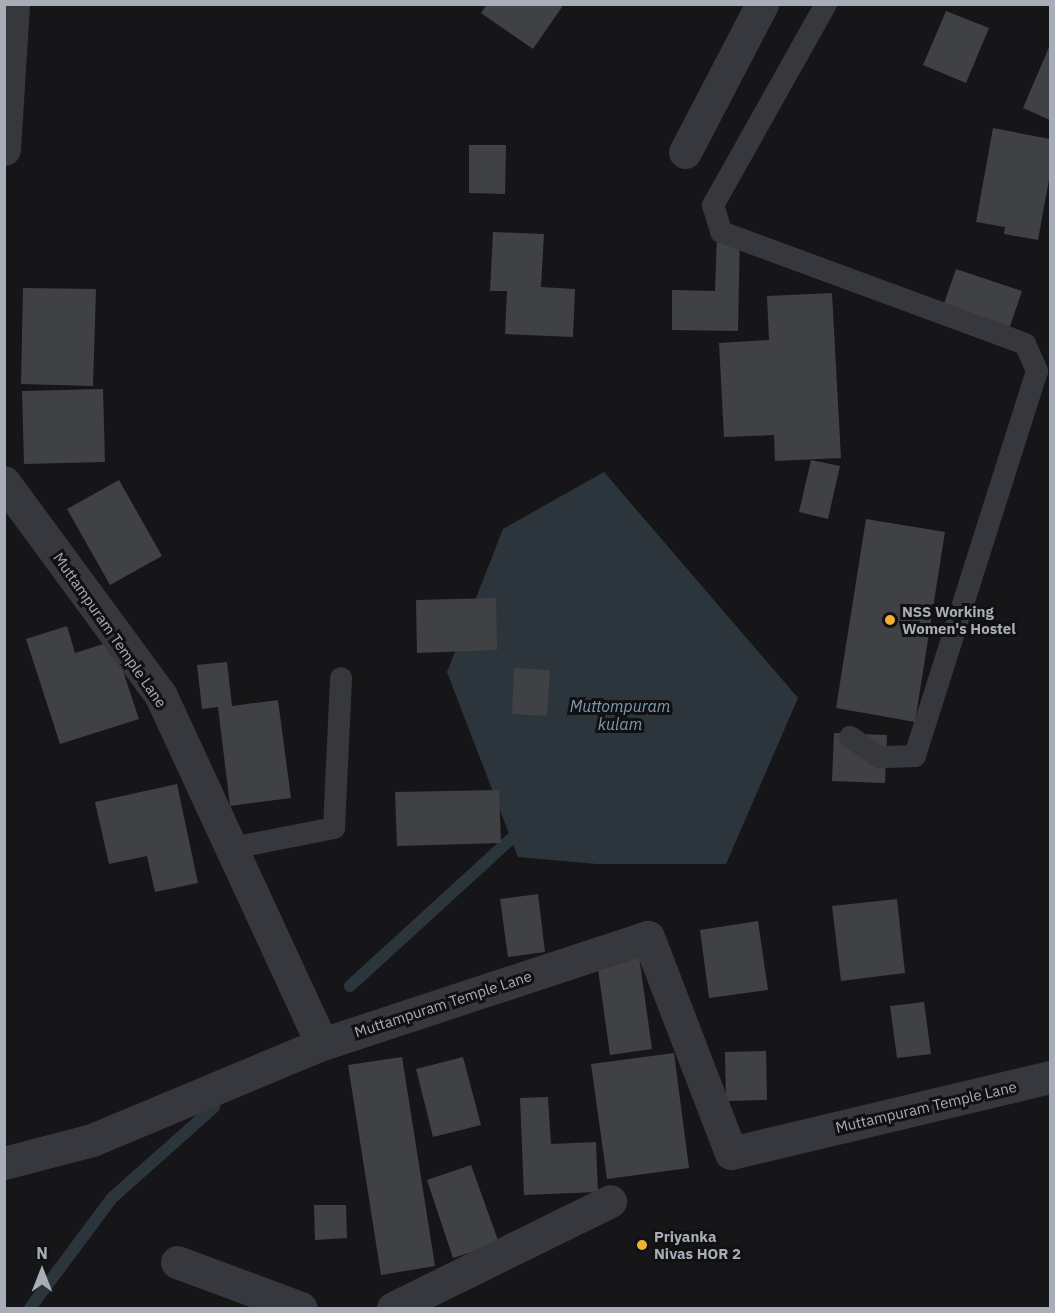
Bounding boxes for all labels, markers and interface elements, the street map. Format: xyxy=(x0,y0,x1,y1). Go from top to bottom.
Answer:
street label: Muttampuram Temple Lane xyxy=(49,549,171,711)
place label: NSS Working Women's Hostel xyxy=(902,602,1016,637)
marker: NSS Working Women's Hostel xyxy=(883,613,897,627)
water label: Muttompuram kulam xyxy=(570,696,670,734)
street label: Muttampuram Temple Lane xyxy=(352,967,534,1041)
street label: Muttampuram Temple Lane xyxy=(834,1077,1018,1137)
place label: Priyanka Nivas HOR 2 xyxy=(654,1227,741,1262)
marker: Priyanka Nivas HOR 2 xyxy=(635,1238,649,1252)
north arrow xyxy=(12,1241,72,1301)
text: N xyxy=(36,1243,48,1263)

